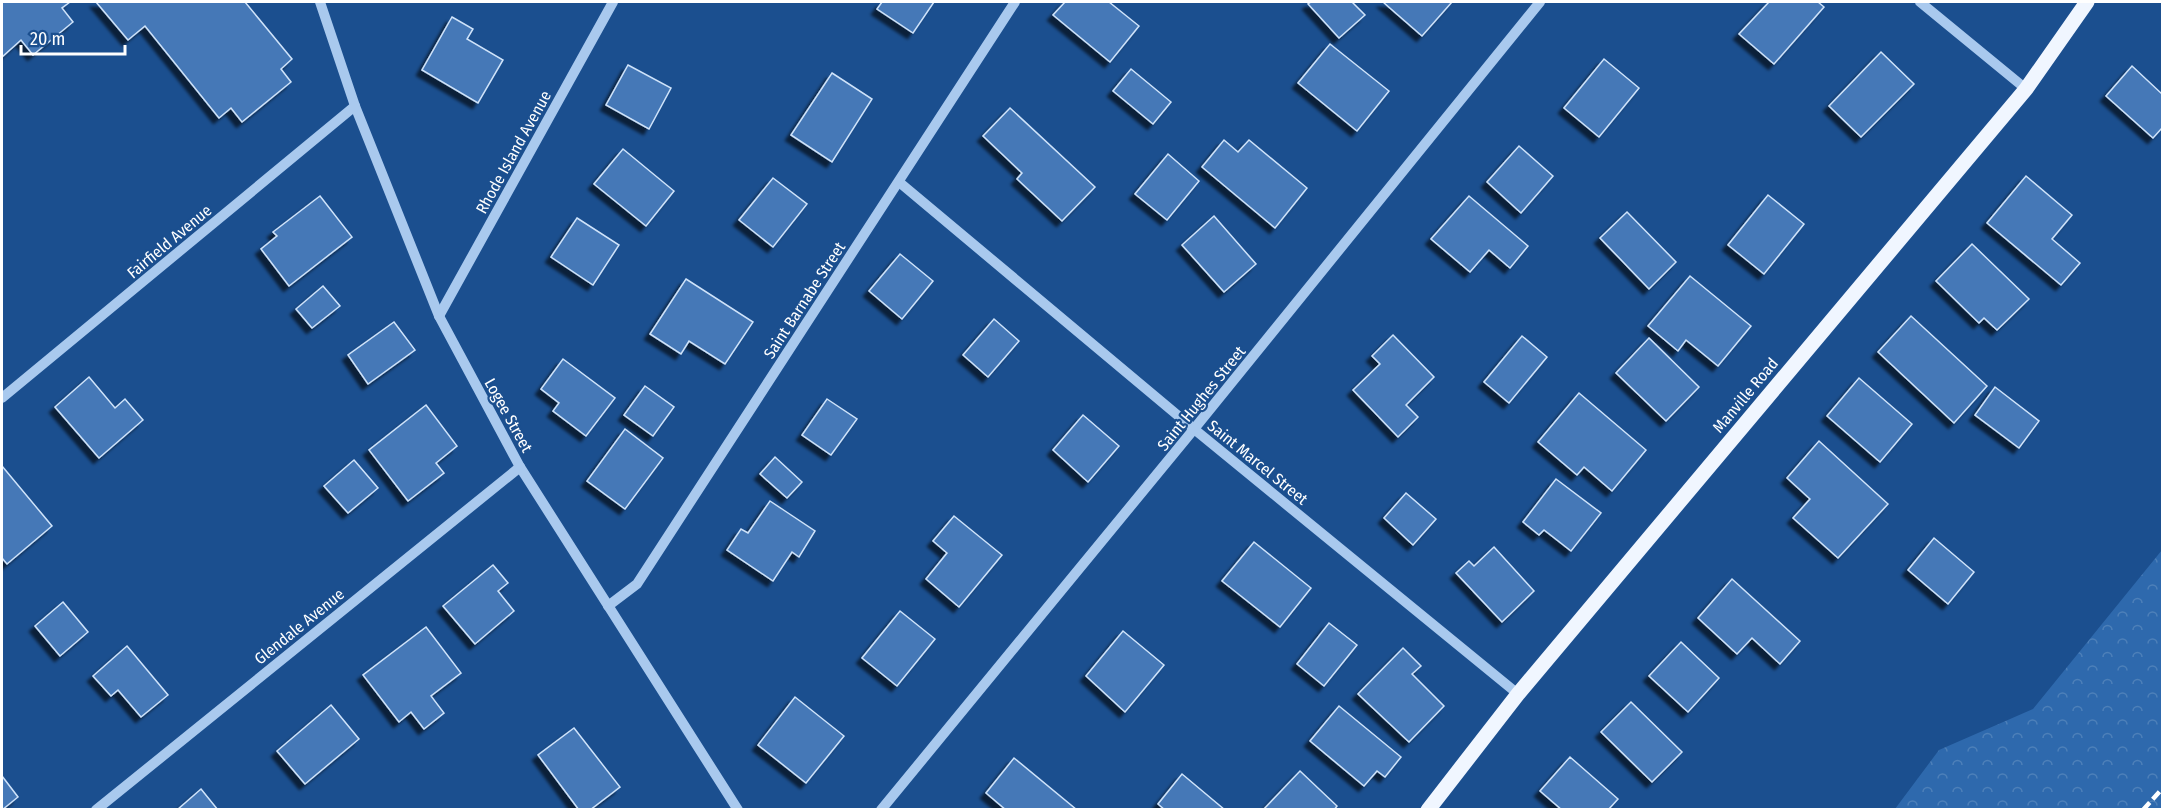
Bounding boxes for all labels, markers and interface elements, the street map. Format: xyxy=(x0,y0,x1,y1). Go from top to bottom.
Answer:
scale bar xyxy=(21,18,124,56)
text: 20 m xyxy=(30,28,65,50)
street label: Rhode Island Avenue xyxy=(472,87,555,217)
street label: Fairfield Avenue xyxy=(123,201,215,282)
street label: Saint Barnabe Street xyxy=(760,238,850,362)
street label: Saint Hughes Street xyxy=(1153,342,1250,454)
street label: Manville Road xyxy=(1709,354,1782,437)
street label: Logee Street xyxy=(481,375,537,456)
street label: Saint Marcel Street xyxy=(1204,416,1312,509)
street label: Glendale Avenue xyxy=(251,584,348,668)

